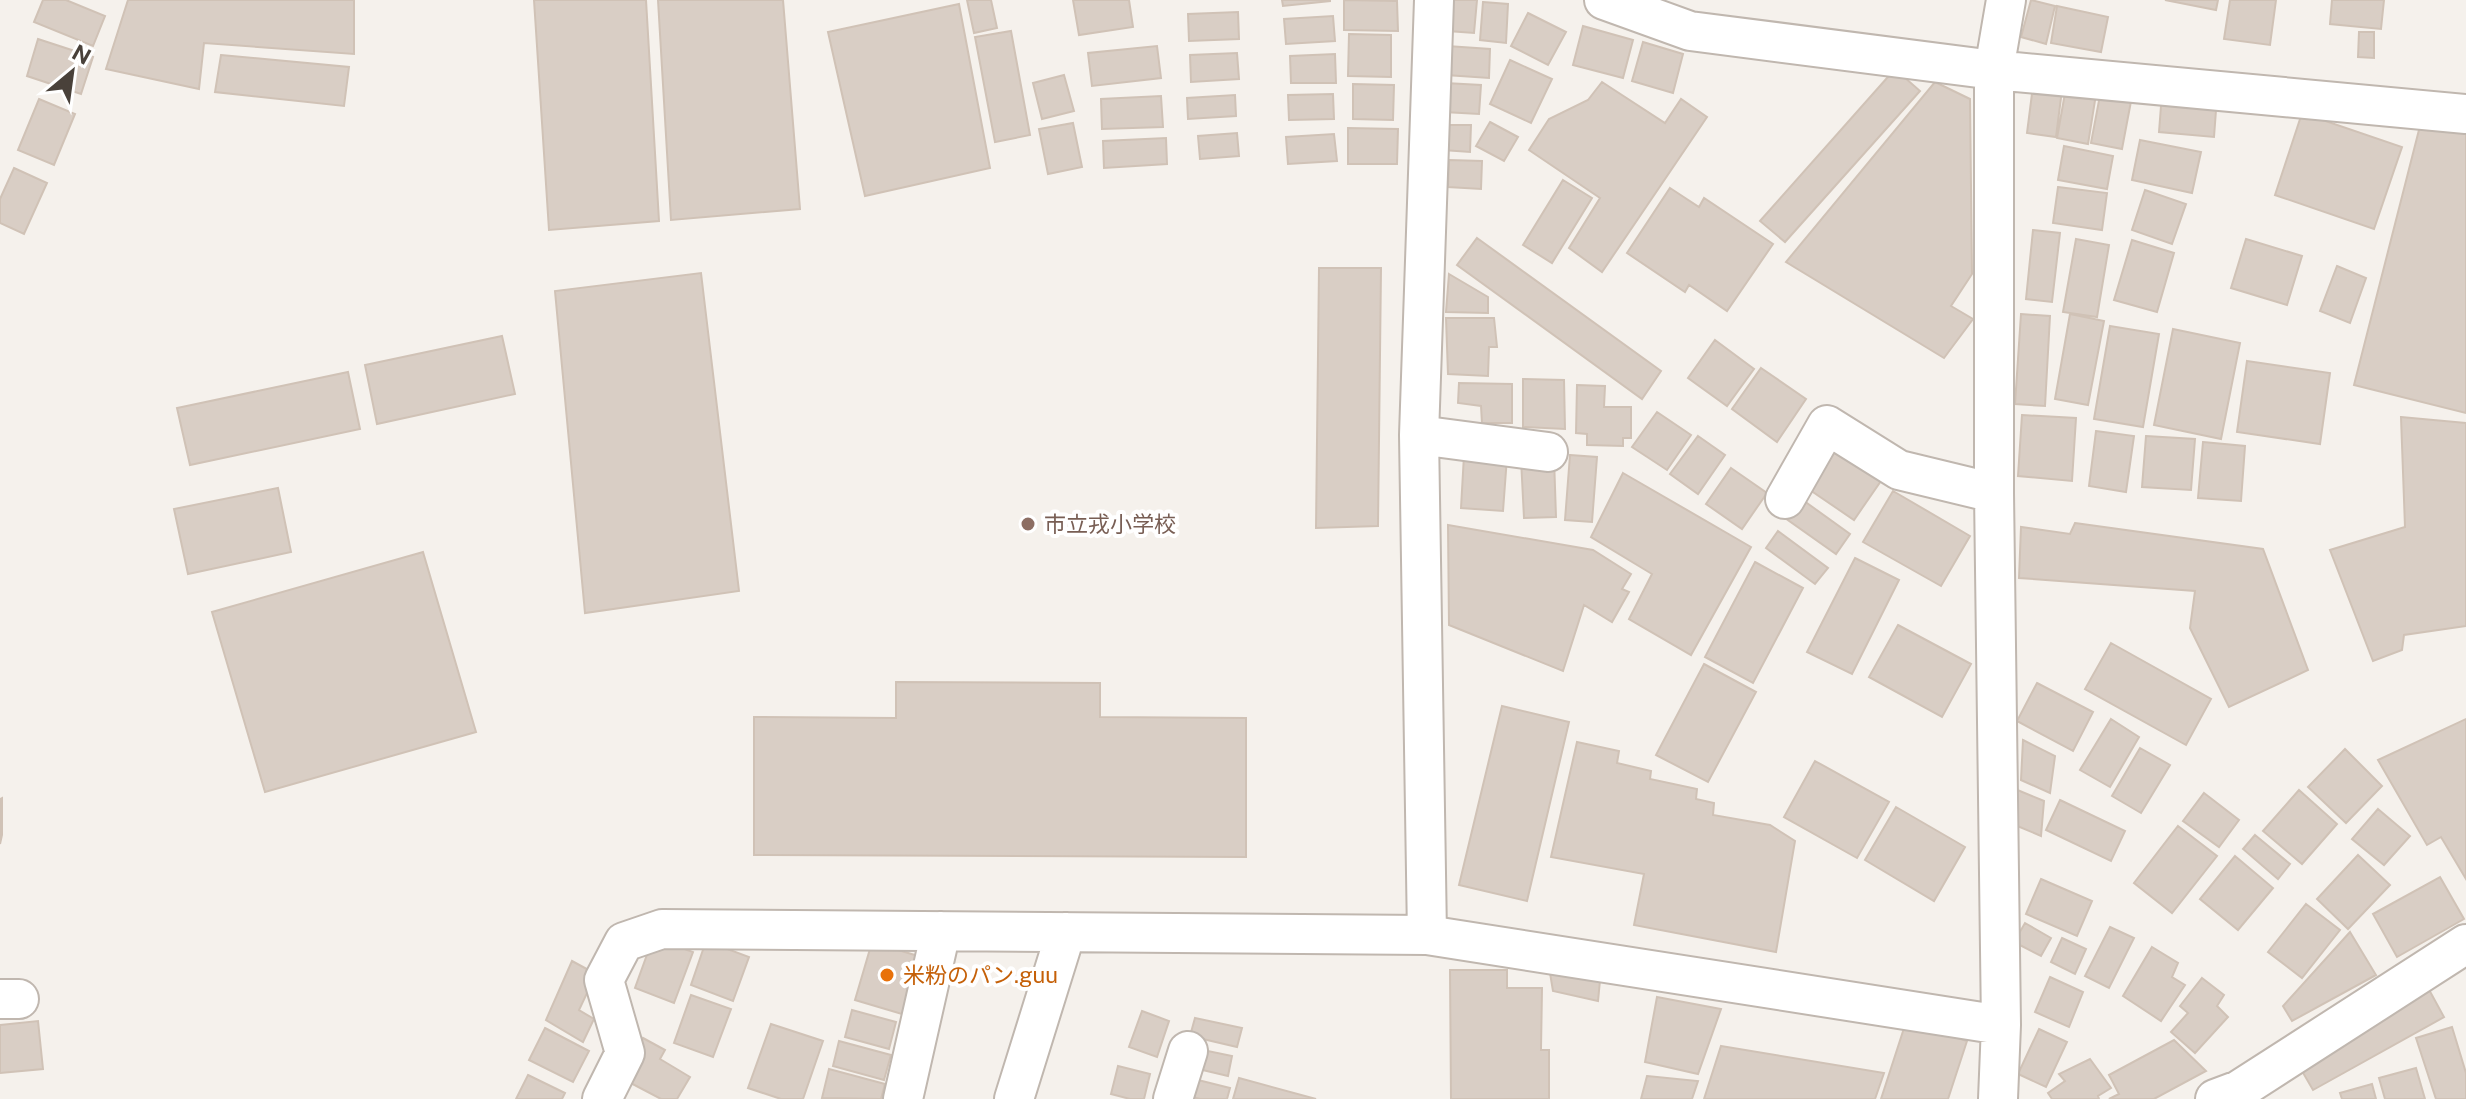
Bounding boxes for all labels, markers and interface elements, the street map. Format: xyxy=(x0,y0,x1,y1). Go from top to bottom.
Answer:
north arrow xyxy=(32,32,112,112)
text: N xyxy=(68,39,96,70)
place label: 市立戎小学校 xyxy=(1044,511,1176,537)
marker: 市立戎小学校 xyxy=(1019,515,1037,533)
place label: 米粉のパン.guu xyxy=(903,962,1058,988)
marker: 米粉のパン.guu xyxy=(878,966,896,984)

